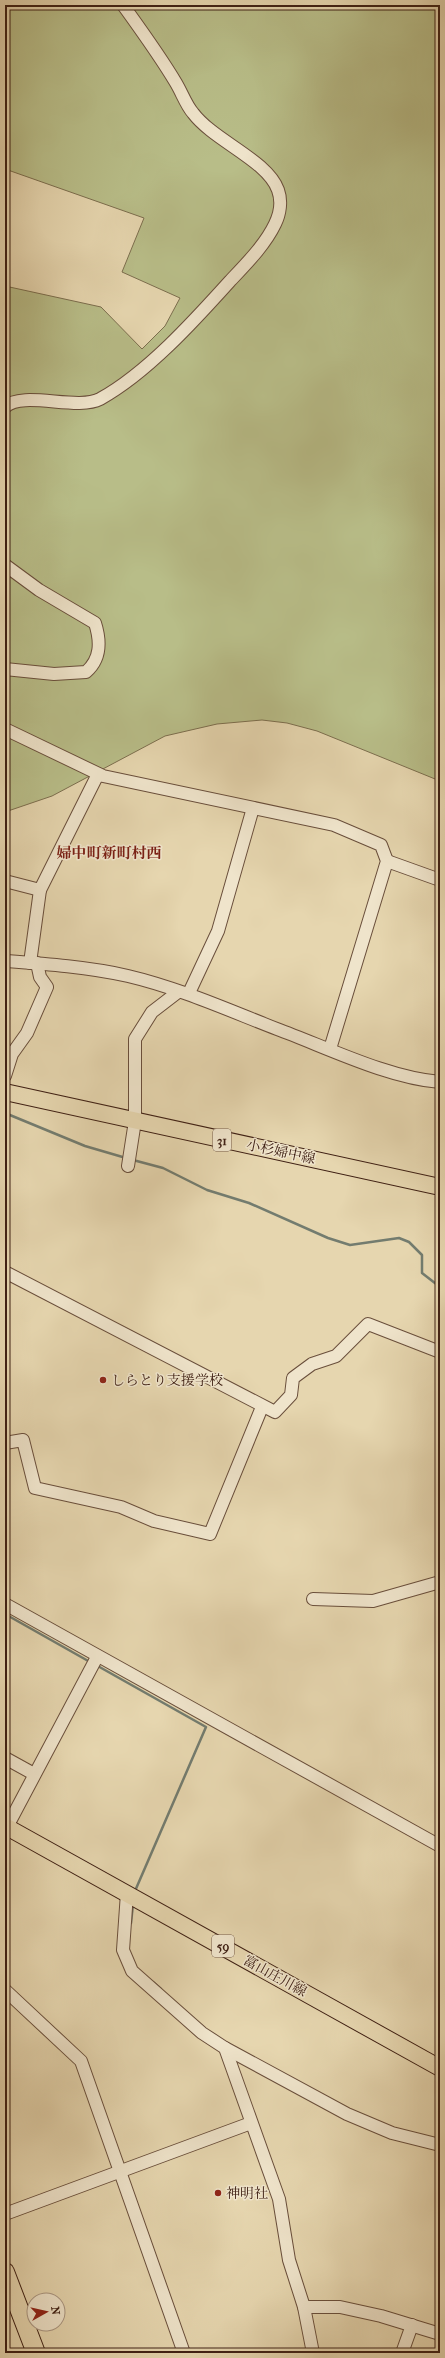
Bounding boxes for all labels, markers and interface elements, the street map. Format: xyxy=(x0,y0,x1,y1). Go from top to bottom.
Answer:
district label: 婦中町新町村西 xyxy=(56,844,162,862)
road number: 31 xyxy=(213,1129,231,1151)
street label: 小杉婦中線 xyxy=(245,1136,317,1168)
place label: しらとり支援学校 xyxy=(111,1372,223,1389)
marker: しらとり支援学校 xyxy=(98,1375,108,1385)
road number: 59 xyxy=(212,1935,234,1957)
street label: 富山庄川線 xyxy=(240,1952,310,2000)
place label: 神明社 xyxy=(226,2185,268,2202)
marker: 神明社 xyxy=(213,2188,223,2198)
north arrow xyxy=(26,2292,66,2332)
text: N xyxy=(48,2306,63,2316)

